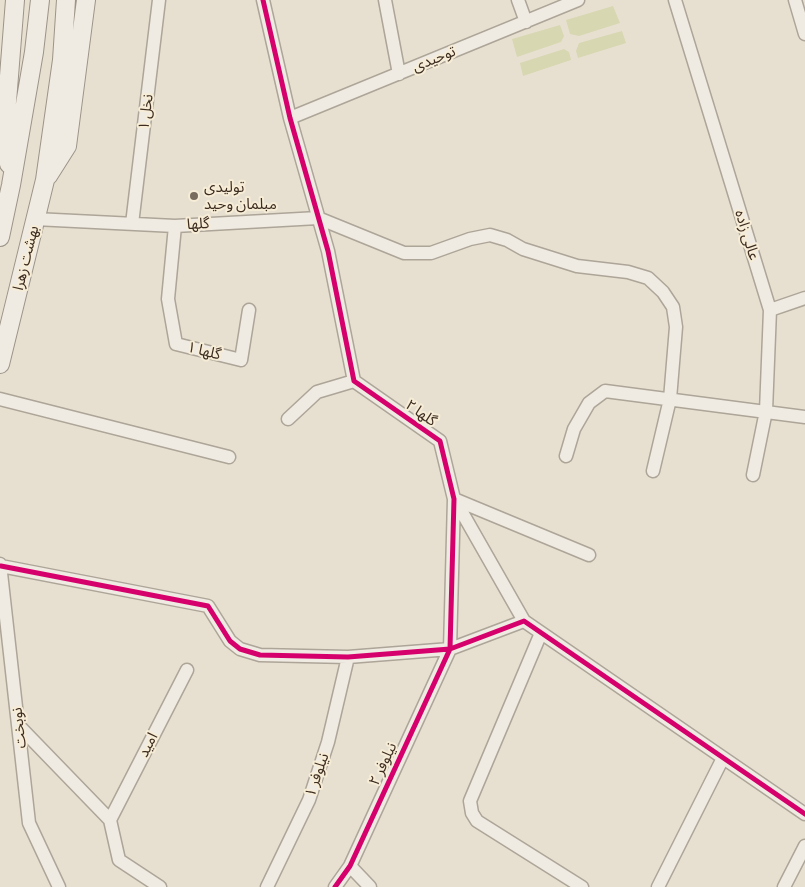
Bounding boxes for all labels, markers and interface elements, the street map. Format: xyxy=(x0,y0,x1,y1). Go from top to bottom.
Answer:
street label: توحیدی xyxy=(410,42,458,76)
street label: نخل ۱ xyxy=(135,93,157,131)
place label: تولیدی مبلمان وحید xyxy=(204,178,277,213)
marker: تولیدی مبلمان وحید xyxy=(188,190,200,202)
street label: عالی زاده xyxy=(731,208,763,262)
street label: گلها xyxy=(186,214,210,234)
street label: بهشت زهرا xyxy=(9,224,43,292)
street label: گلها ۱ xyxy=(185,338,223,364)
street label: گلها ۲ xyxy=(402,396,440,430)
street label: نوبخت xyxy=(8,707,30,749)
street label: امید xyxy=(134,730,162,760)
street label: نیلوفر ۲ xyxy=(365,740,401,788)
street label: نیلوفر ۱ xyxy=(301,751,333,799)

